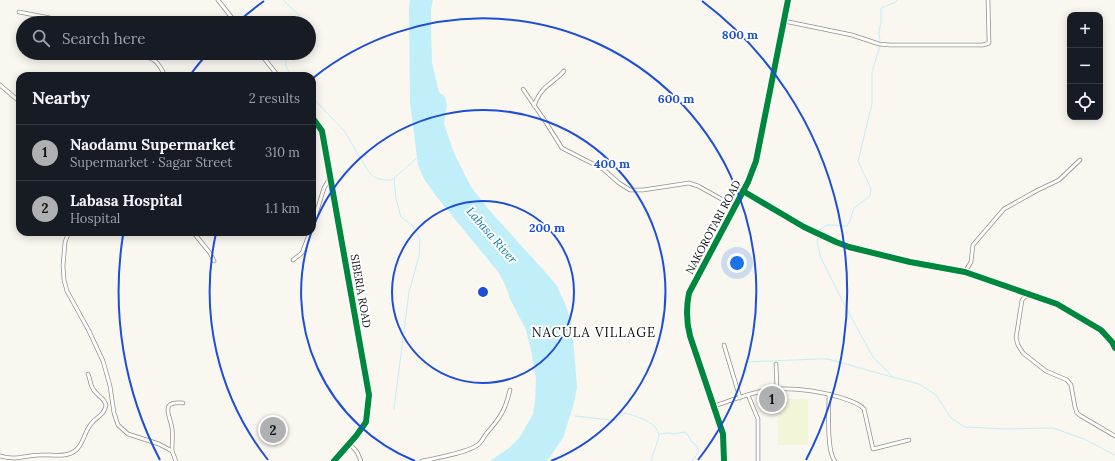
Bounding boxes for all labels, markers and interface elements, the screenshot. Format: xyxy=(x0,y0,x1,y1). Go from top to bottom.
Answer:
map controls xyxy=(1067,12,1103,120)
button: + xyxy=(1067,12,1103,48)
search box xyxy=(16,16,316,60)
icon: search xyxy=(30,27,52,49)
text: 800 m xyxy=(722,27,758,42)
text: Search here xyxy=(62,29,145,48)
button: − xyxy=(1067,48,1103,84)
button: locate xyxy=(1067,84,1103,120)
text: Nearby xyxy=(32,87,90,109)
text: 2 results xyxy=(249,90,300,107)
text: 600 m xyxy=(658,91,694,106)
text: Naodamu Supermarket xyxy=(70,135,235,154)
text: 1 xyxy=(42,144,48,161)
text: 310 m xyxy=(265,144,300,161)
text: Supermarket · Sagar Street xyxy=(70,154,232,171)
text: 400 m xyxy=(594,156,630,171)
street label: NAKOROTARI ROAD xyxy=(682,178,744,276)
text: Labasa Hospital xyxy=(70,191,183,210)
text: 2 xyxy=(42,200,48,217)
text: 1.1 km xyxy=(265,200,300,217)
water label: Labasa River xyxy=(463,204,521,267)
text: Hospital xyxy=(70,210,120,227)
text: 200 m xyxy=(529,220,565,235)
street label: SIBERIA ROAD xyxy=(348,253,374,329)
your location xyxy=(727,253,747,273)
centre of rings xyxy=(476,285,490,299)
district label: NACULA VILLAGE xyxy=(532,324,656,341)
pin: 1 xyxy=(759,384,785,414)
pin: 2 xyxy=(260,415,286,445)

